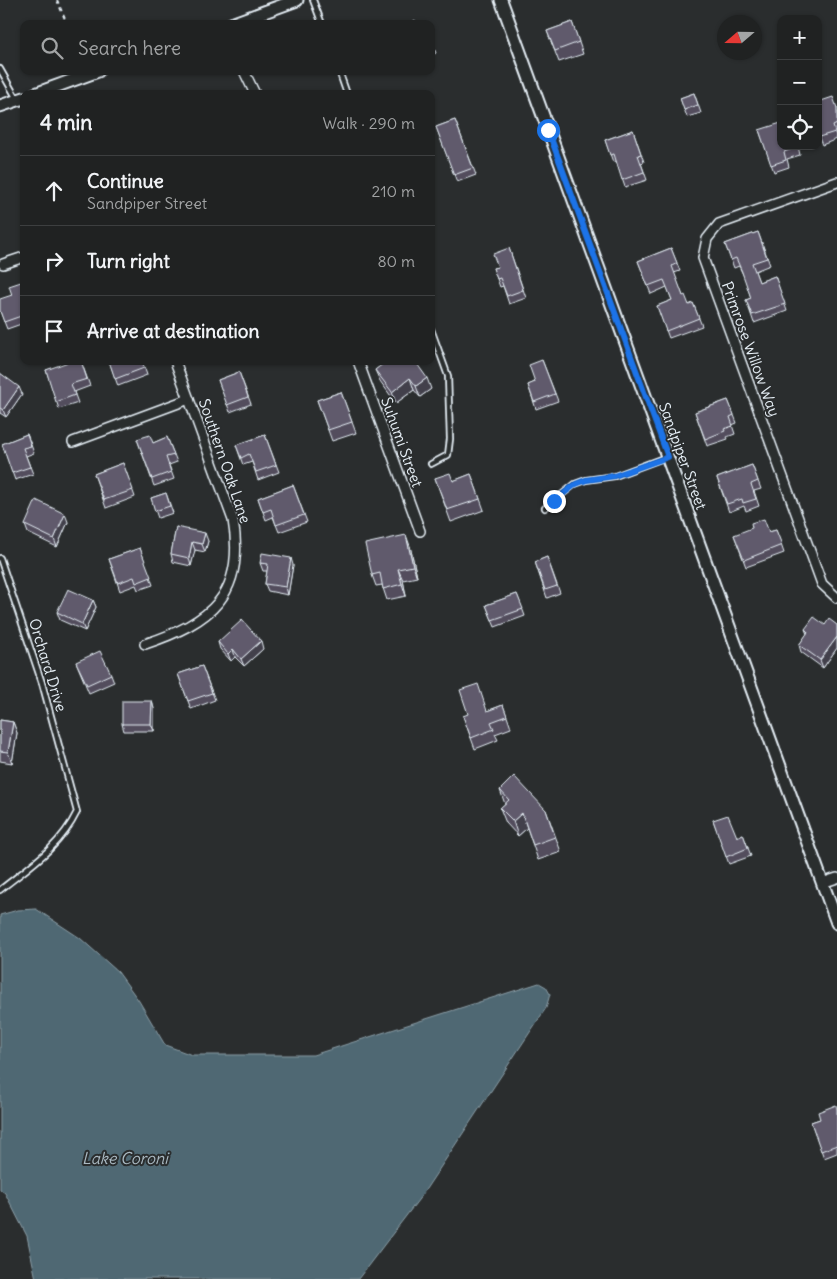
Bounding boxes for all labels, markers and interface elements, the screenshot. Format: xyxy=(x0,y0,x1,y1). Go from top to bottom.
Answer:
north arrow xyxy=(717,15,762,60)
map controls xyxy=(777,15,822,150)
button: + xyxy=(777,15,822,60)
search box xyxy=(20,20,435,75)
icon: search xyxy=(38,34,66,62)
text: Search here xyxy=(78,36,181,60)
button: − xyxy=(777,60,822,105)
button: locate xyxy=(777,105,822,150)
text: 4 min xyxy=(40,109,92,136)
text: Walk · 290 m xyxy=(323,113,415,133)
route start xyxy=(537,119,560,142)
text: Continue xyxy=(87,169,164,193)
icon: ahead xyxy=(40,177,68,205)
text: 210 m xyxy=(372,181,415,201)
text: Sandpiper Street xyxy=(87,193,207,213)
icon: right xyxy=(40,247,68,275)
text: Turn right xyxy=(87,249,170,273)
text: 80 m xyxy=(377,251,415,271)
street label: Primrose Willow Way xyxy=(718,279,784,419)
icon: arrive xyxy=(40,317,68,345)
text: Arrive at destination xyxy=(87,319,260,343)
street label: Suhumi Street xyxy=(377,394,427,490)
street label: Southern Oak Lane xyxy=(195,396,255,526)
street label: Sandpiper Street xyxy=(655,400,711,512)
route end xyxy=(543,490,566,513)
street label: Orchard Drive xyxy=(25,616,71,714)
water label: Lake Coroni xyxy=(82,1148,170,1168)

